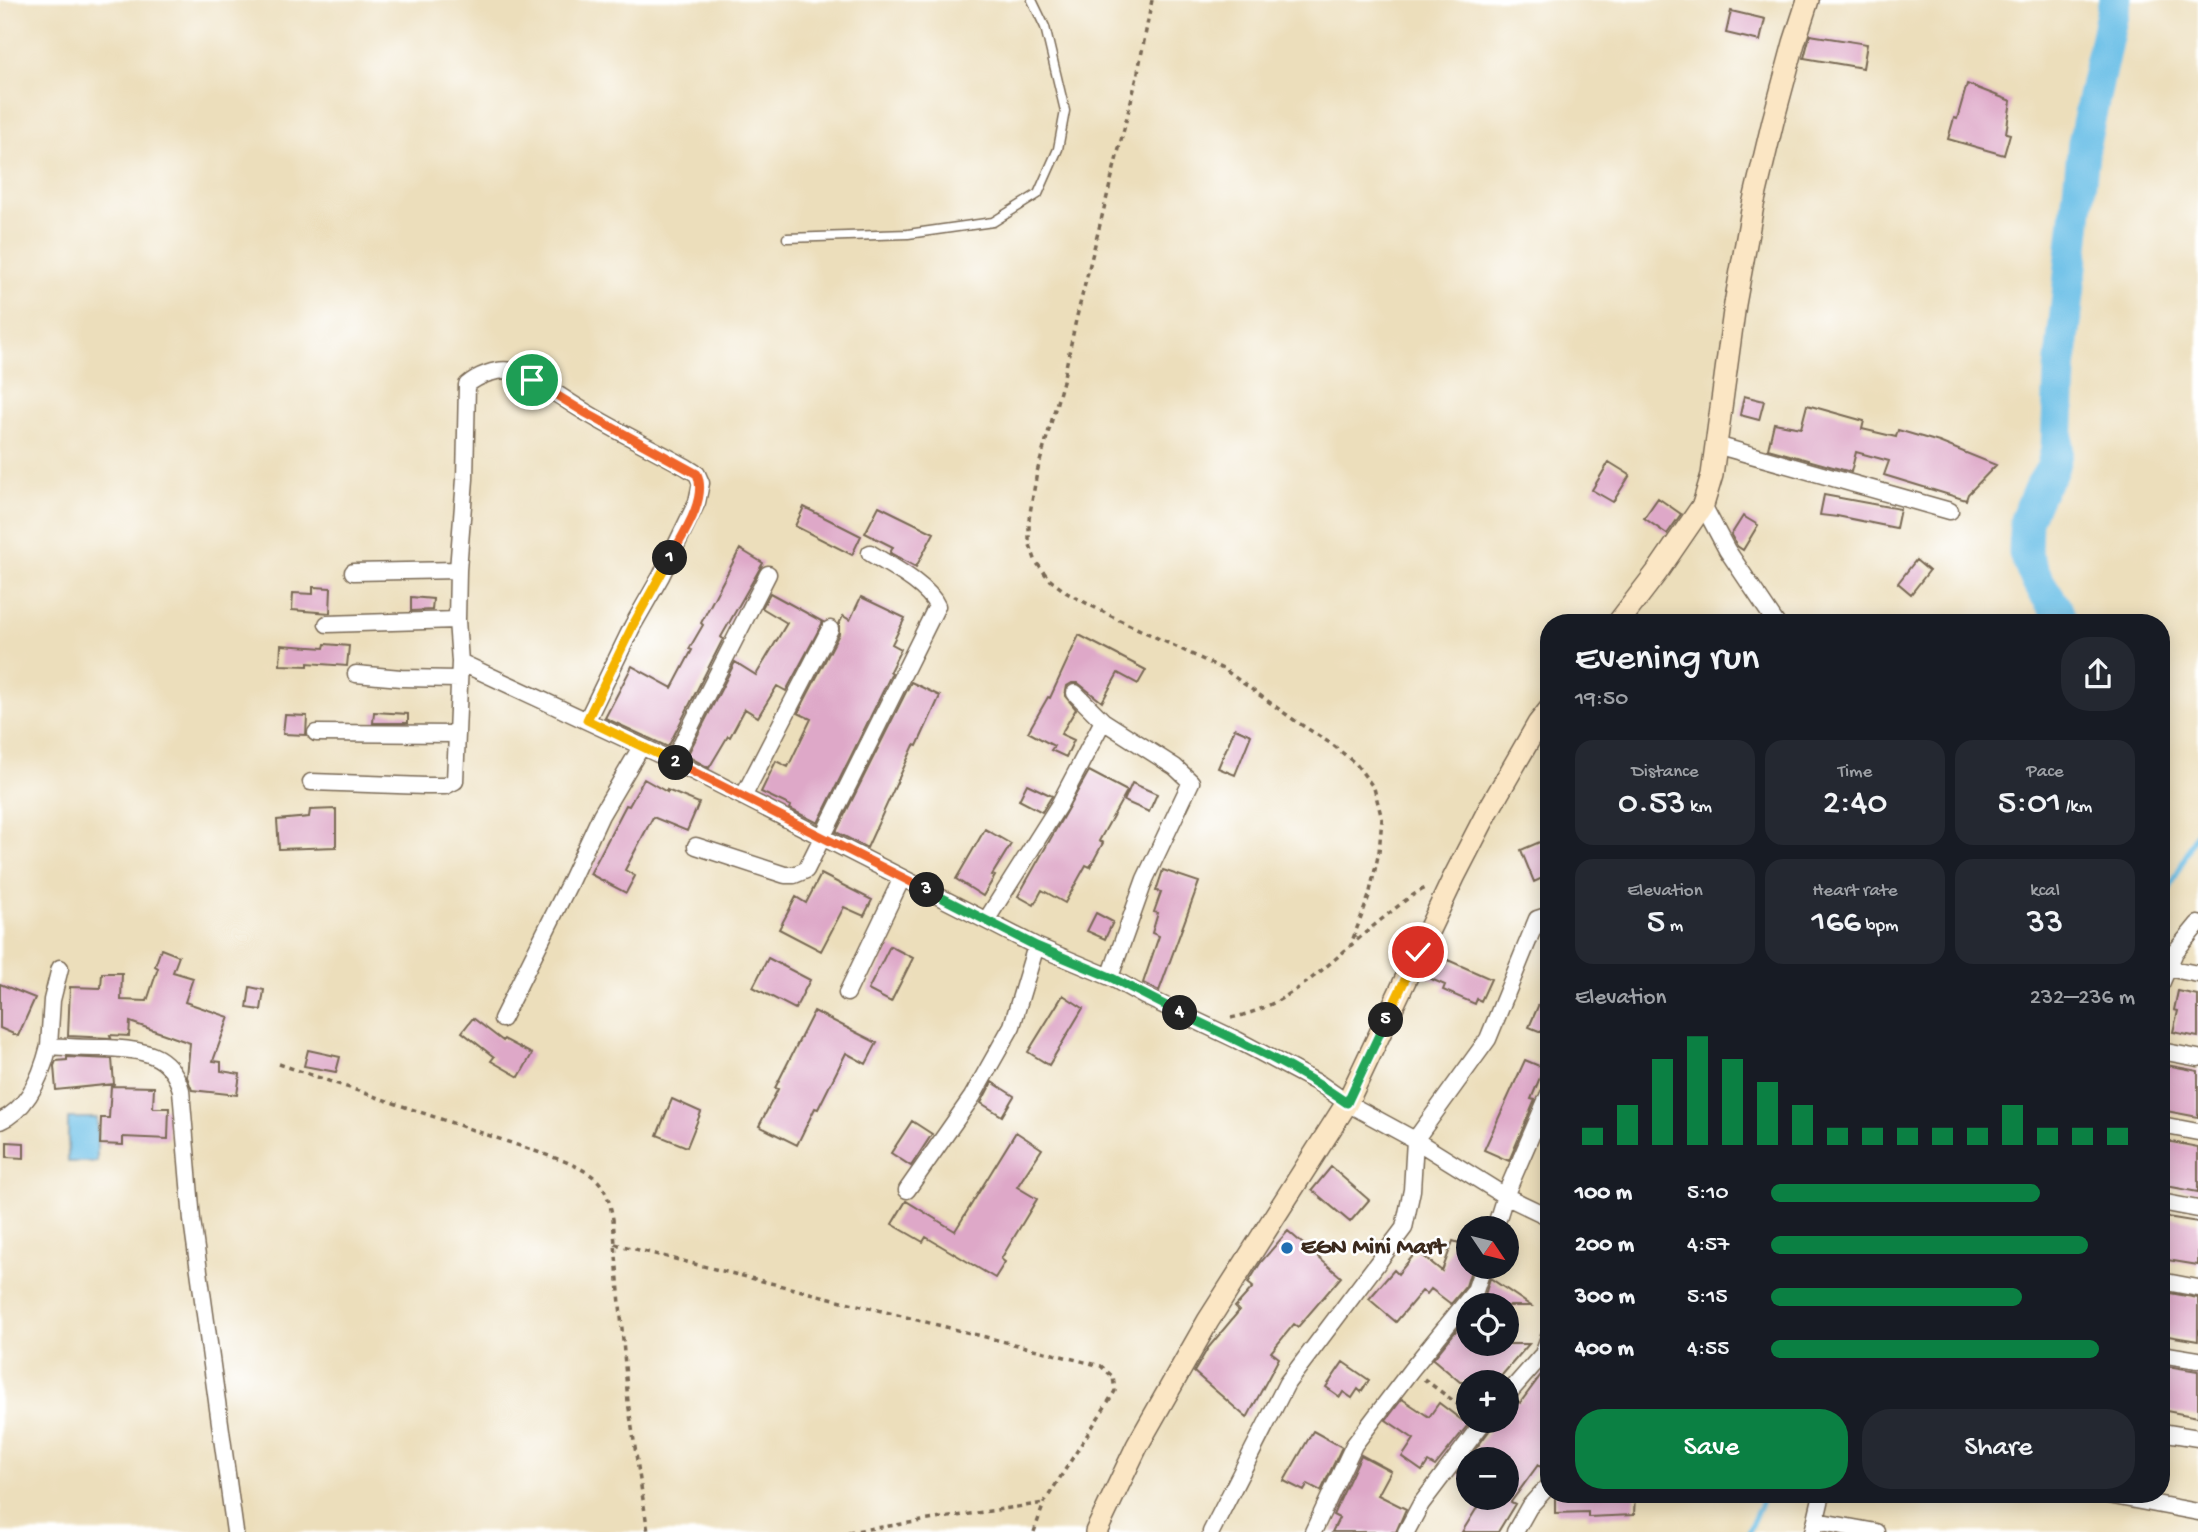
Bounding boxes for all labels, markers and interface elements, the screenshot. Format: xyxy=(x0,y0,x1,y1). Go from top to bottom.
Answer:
pin xyxy=(502,350,562,410)
icon: arrive xyxy=(513,361,551,399)
pin: 1 xyxy=(652,540,688,576)
text: 1 xyxy=(666,546,673,569)
button: share xyxy=(2061,637,2135,711)
text: Evening run xyxy=(1575,638,1759,682)
text: 19:50 xyxy=(1575,686,1628,713)
pin: 2 xyxy=(658,746,694,780)
text: 2 xyxy=(671,751,680,774)
text: Distance xyxy=(1631,761,1699,784)
text: Time xyxy=(1838,761,1872,784)
text: Pace xyxy=(2026,761,2064,784)
text: 0.53 xyxy=(1618,784,1685,825)
text: 2:40 xyxy=(1823,784,1887,825)
text: 5:01 xyxy=(1998,784,2061,825)
text: km xyxy=(1685,796,1712,819)
text: /km xyxy=(2061,796,2092,819)
pin: 3 xyxy=(909,872,944,908)
text: 3 xyxy=(922,878,931,901)
text: Elevation xyxy=(1627,880,1703,903)
text: Heart rate xyxy=(1812,880,1898,903)
text: kcal xyxy=(2030,880,2060,903)
text: 5 xyxy=(1647,903,1665,944)
text: 166 xyxy=(1812,903,1861,944)
text: 33 xyxy=(2027,903,2063,944)
text: m xyxy=(1665,915,1683,938)
text: bpm xyxy=(1861,915,1899,938)
pin xyxy=(1388,922,1448,982)
icon: check xyxy=(1399,933,1437,971)
text: Elevation xyxy=(1575,985,1666,1012)
text: 232–236 m xyxy=(2030,985,2135,1012)
pin: 4 xyxy=(1162,996,1198,1030)
text: 4 xyxy=(1175,1001,1184,1024)
pin: 5 xyxy=(1368,1002,1404,1038)
text: 5 xyxy=(1381,1008,1391,1031)
text: 100 m xyxy=(1575,1180,1632,1207)
text: 5:10 xyxy=(1687,1180,1729,1207)
north arrow xyxy=(1456,1216,1519,1279)
map controls xyxy=(1456,1216,1519,1510)
text: 200 m xyxy=(1575,1232,1634,1259)
text: 4:57 xyxy=(1687,1232,1729,1259)
place label: EGN Mini Mart xyxy=(1301,1234,1447,1263)
marker: EGN Mini Mart xyxy=(1279,1240,1295,1256)
text: 300 m xyxy=(1575,1284,1635,1311)
text: 5:15 xyxy=(1687,1284,1728,1311)
button: locate xyxy=(1456,1293,1519,1356)
text: 400 m xyxy=(1575,1336,1634,1363)
text: 4:55 xyxy=(1687,1336,1729,1363)
button: + xyxy=(1456,1370,1519,1433)
button: Save xyxy=(1575,1409,1848,1489)
button: Share xyxy=(1862,1409,2135,1489)
button: − xyxy=(1456,1447,1519,1510)

